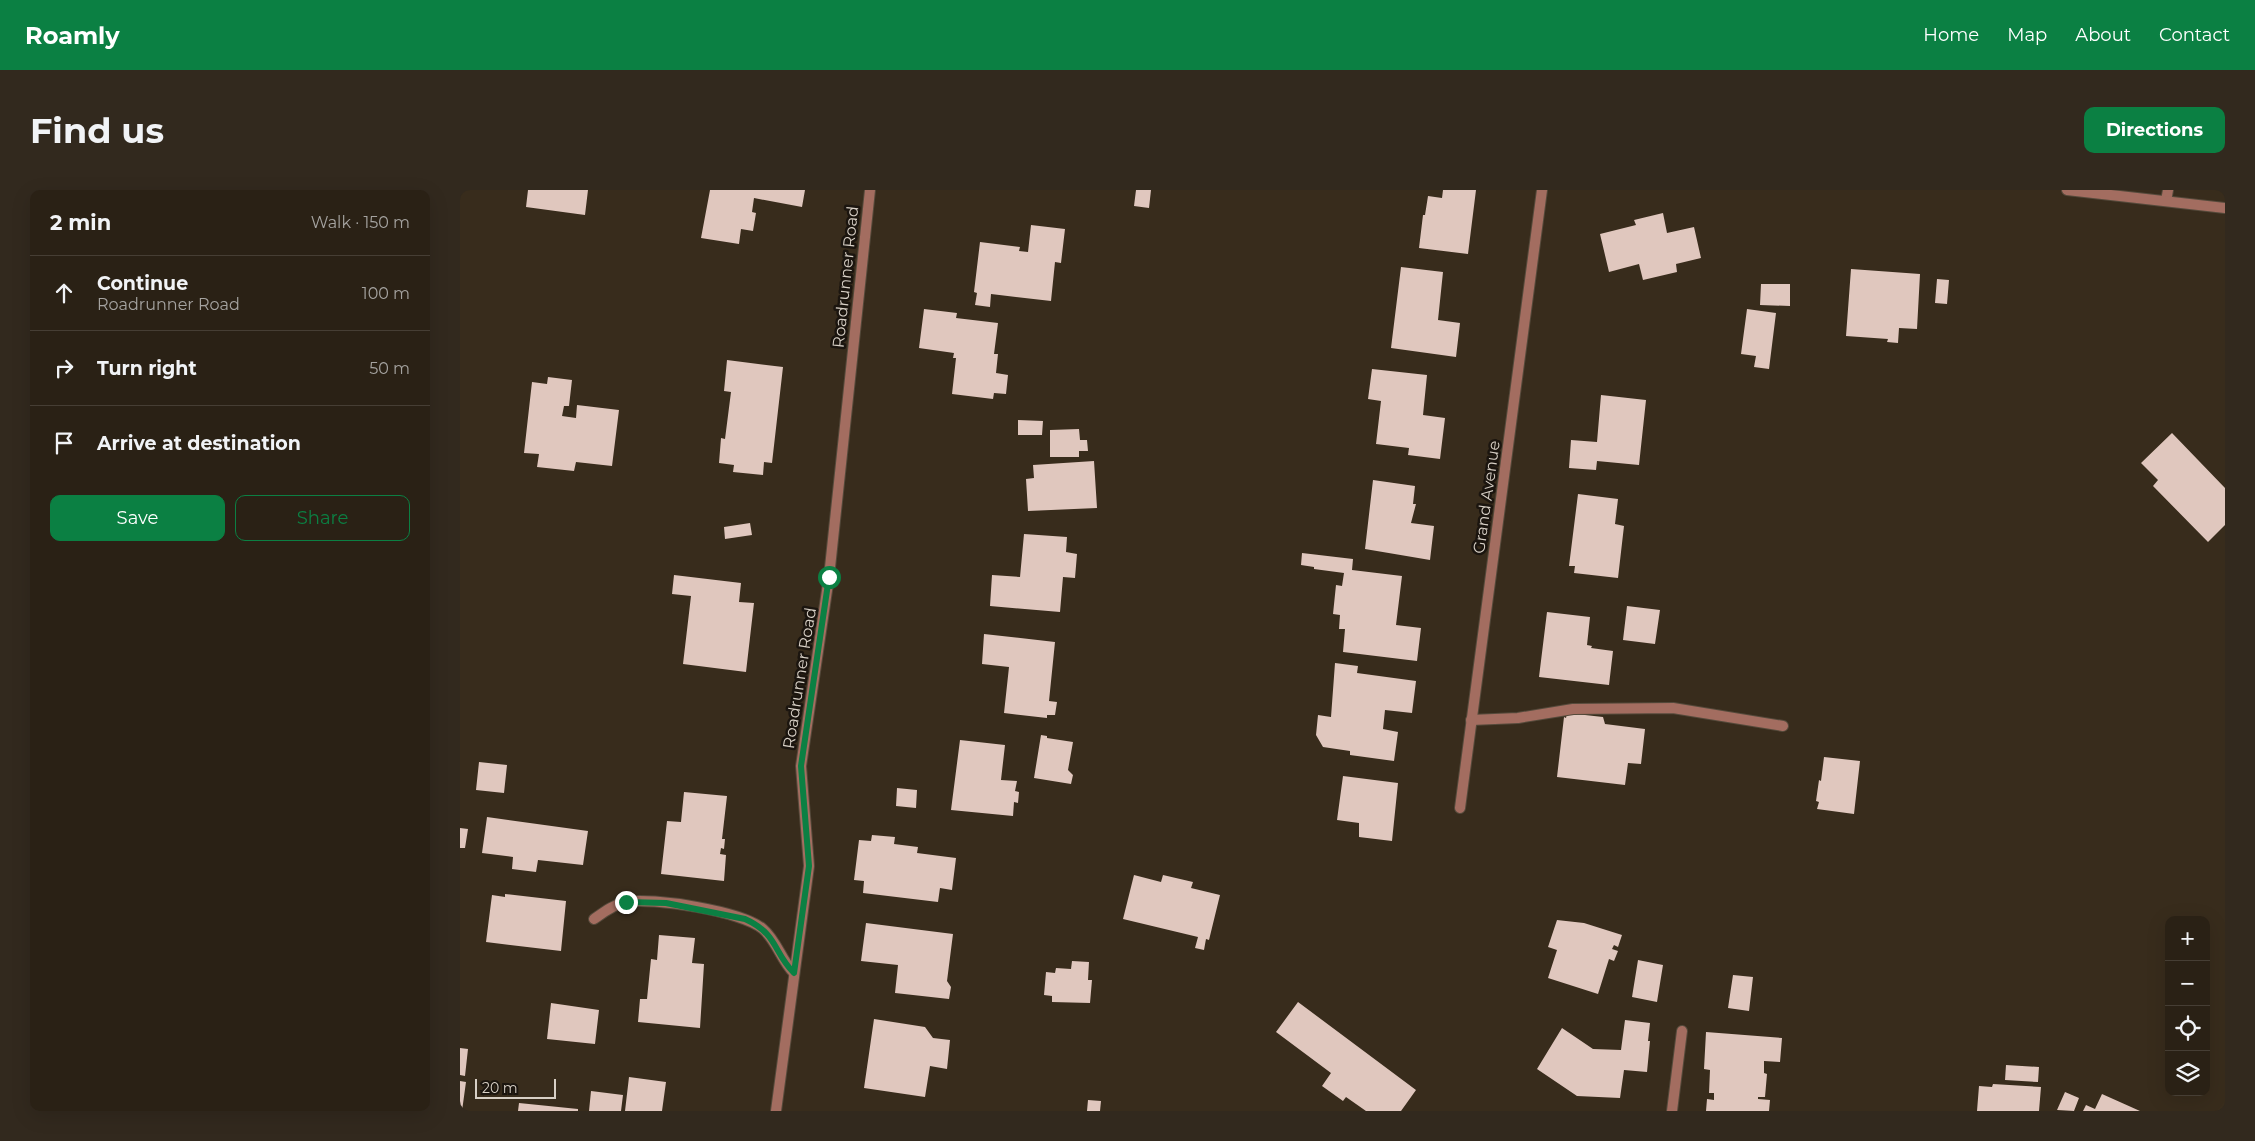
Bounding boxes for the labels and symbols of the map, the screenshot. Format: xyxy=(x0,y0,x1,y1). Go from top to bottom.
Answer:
street label: Roadrunner Road xyxy=(829,205,862,349)
street label: Grand Avenue xyxy=(1469,439,1504,555)
route start xyxy=(818,566,841,589)
street label: Roadrunner Road xyxy=(779,606,820,750)
route end xyxy=(615,891,638,914)
scale bar xyxy=(475,1076,556,1099)

